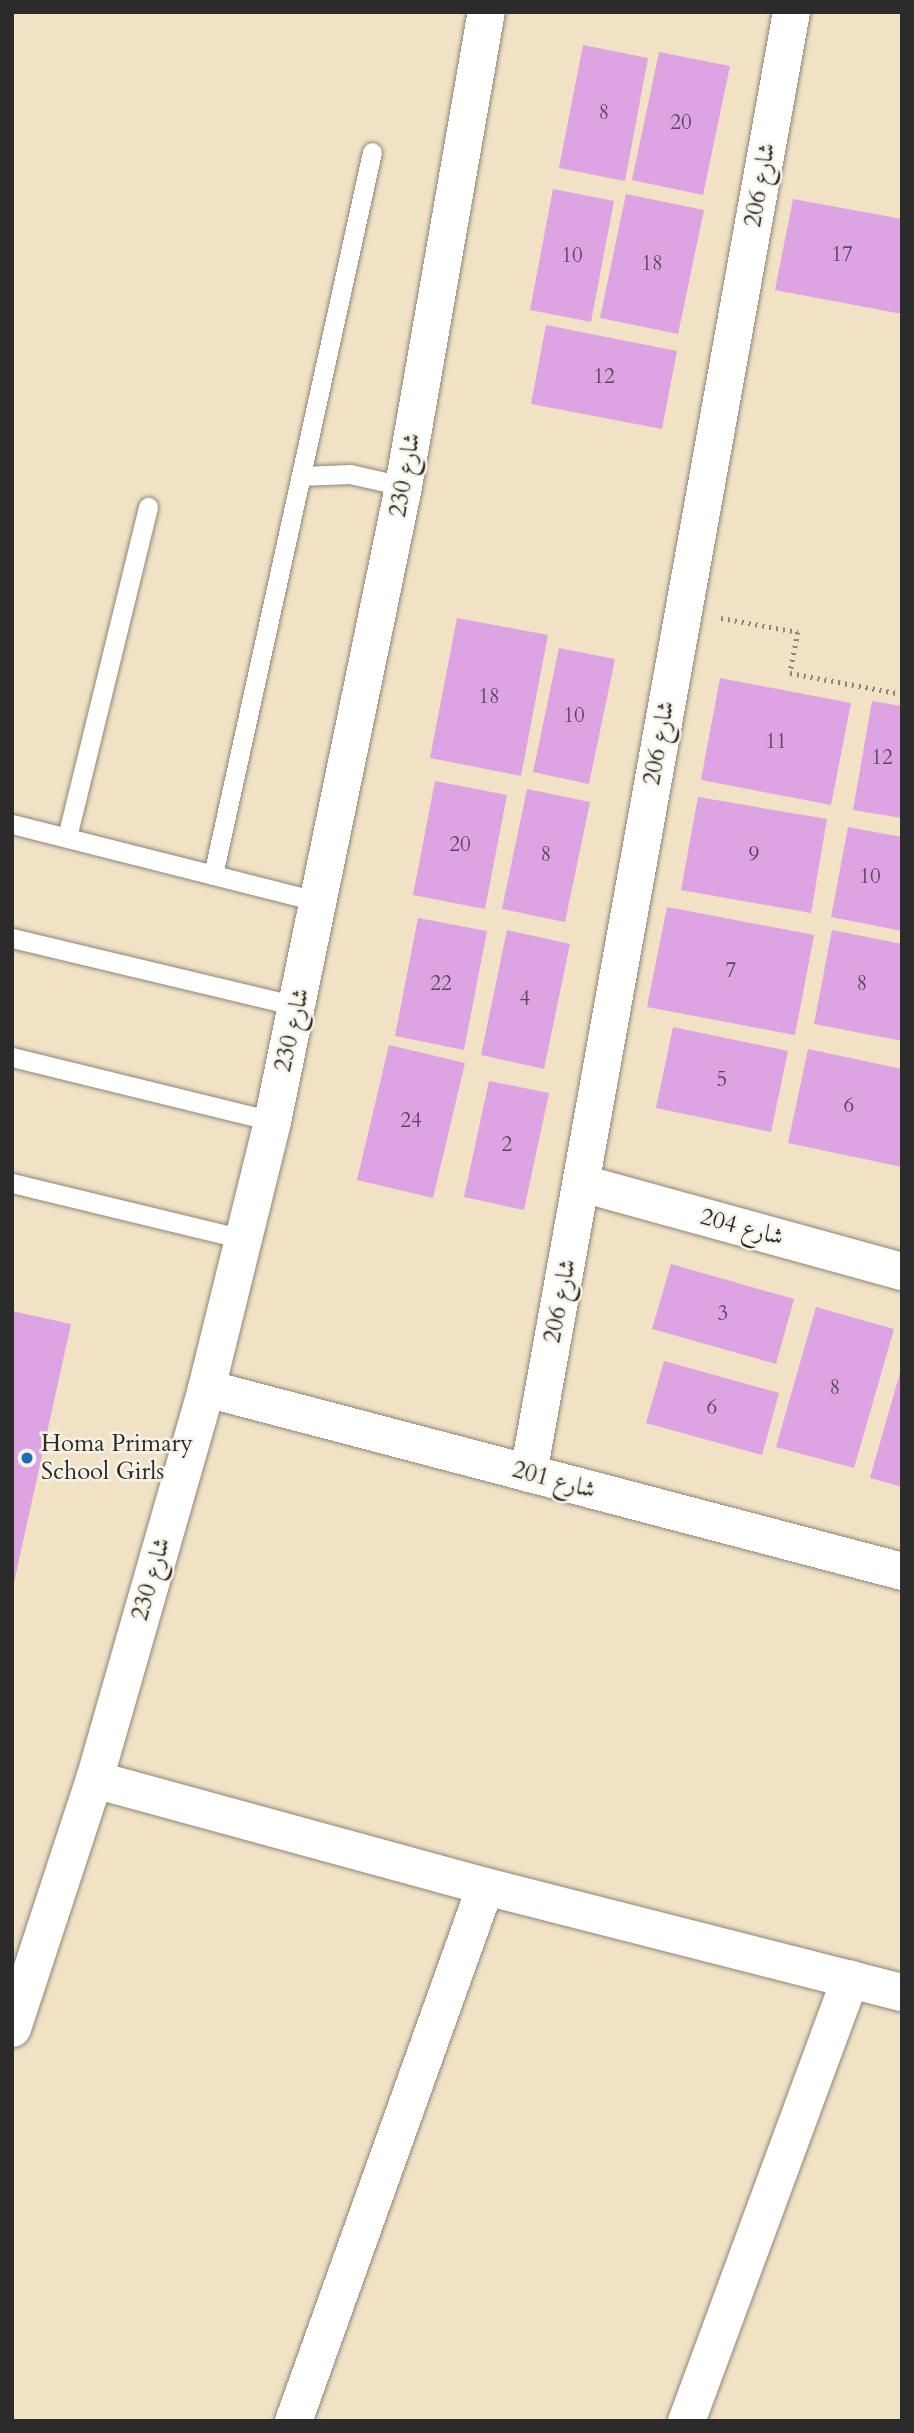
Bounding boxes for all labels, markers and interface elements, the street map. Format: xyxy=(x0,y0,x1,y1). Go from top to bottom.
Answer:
house number: 8 xyxy=(599,100,609,126)
house number: 20 xyxy=(670,110,692,136)
street label: شارع 206 xyxy=(738,141,782,229)
house number: 17 xyxy=(831,242,853,268)
house number: 10 xyxy=(561,243,583,269)
house number: 18 xyxy=(641,251,663,277)
house number: 12 xyxy=(593,364,615,390)
street label: شارع 230 xyxy=(383,431,427,519)
house number: 18 xyxy=(478,684,500,710)
street label: شارع 206 xyxy=(637,699,681,787)
house number: 10 xyxy=(563,703,585,729)
house number: 11 xyxy=(765,729,787,755)
house number: 12 xyxy=(871,745,893,771)
house number: 20 xyxy=(449,832,471,858)
house number: 8 xyxy=(541,842,551,868)
house number: 9 xyxy=(749,842,759,868)
house number: 10 xyxy=(859,864,881,890)
house number: 7 xyxy=(726,958,736,984)
house number: 22 xyxy=(430,971,452,997)
house number: 8 xyxy=(857,971,867,997)
street label: شارع 230 xyxy=(268,985,316,1075)
house number: 4 xyxy=(520,986,530,1012)
house number: 5 xyxy=(717,1067,727,1093)
house number: 6 xyxy=(844,1093,854,1119)
house number: 24 xyxy=(400,1108,422,1134)
house number: 2 xyxy=(502,1132,512,1158)
street label: شارع 204 xyxy=(697,1202,787,1252)
street label: شارع 206 xyxy=(538,1257,582,1345)
house number: 3 xyxy=(718,1301,728,1327)
house number: 8 xyxy=(830,1375,840,1401)
house number: 6 xyxy=(707,1395,717,1421)
place label: Homa Primary School Girls xyxy=(41,1430,193,1486)
marker: Homa Primary School Girls xyxy=(19,1450,35,1466)
street label: شارع 201 xyxy=(509,1455,599,1505)
street label: شارع 230 xyxy=(125,1534,177,1624)

